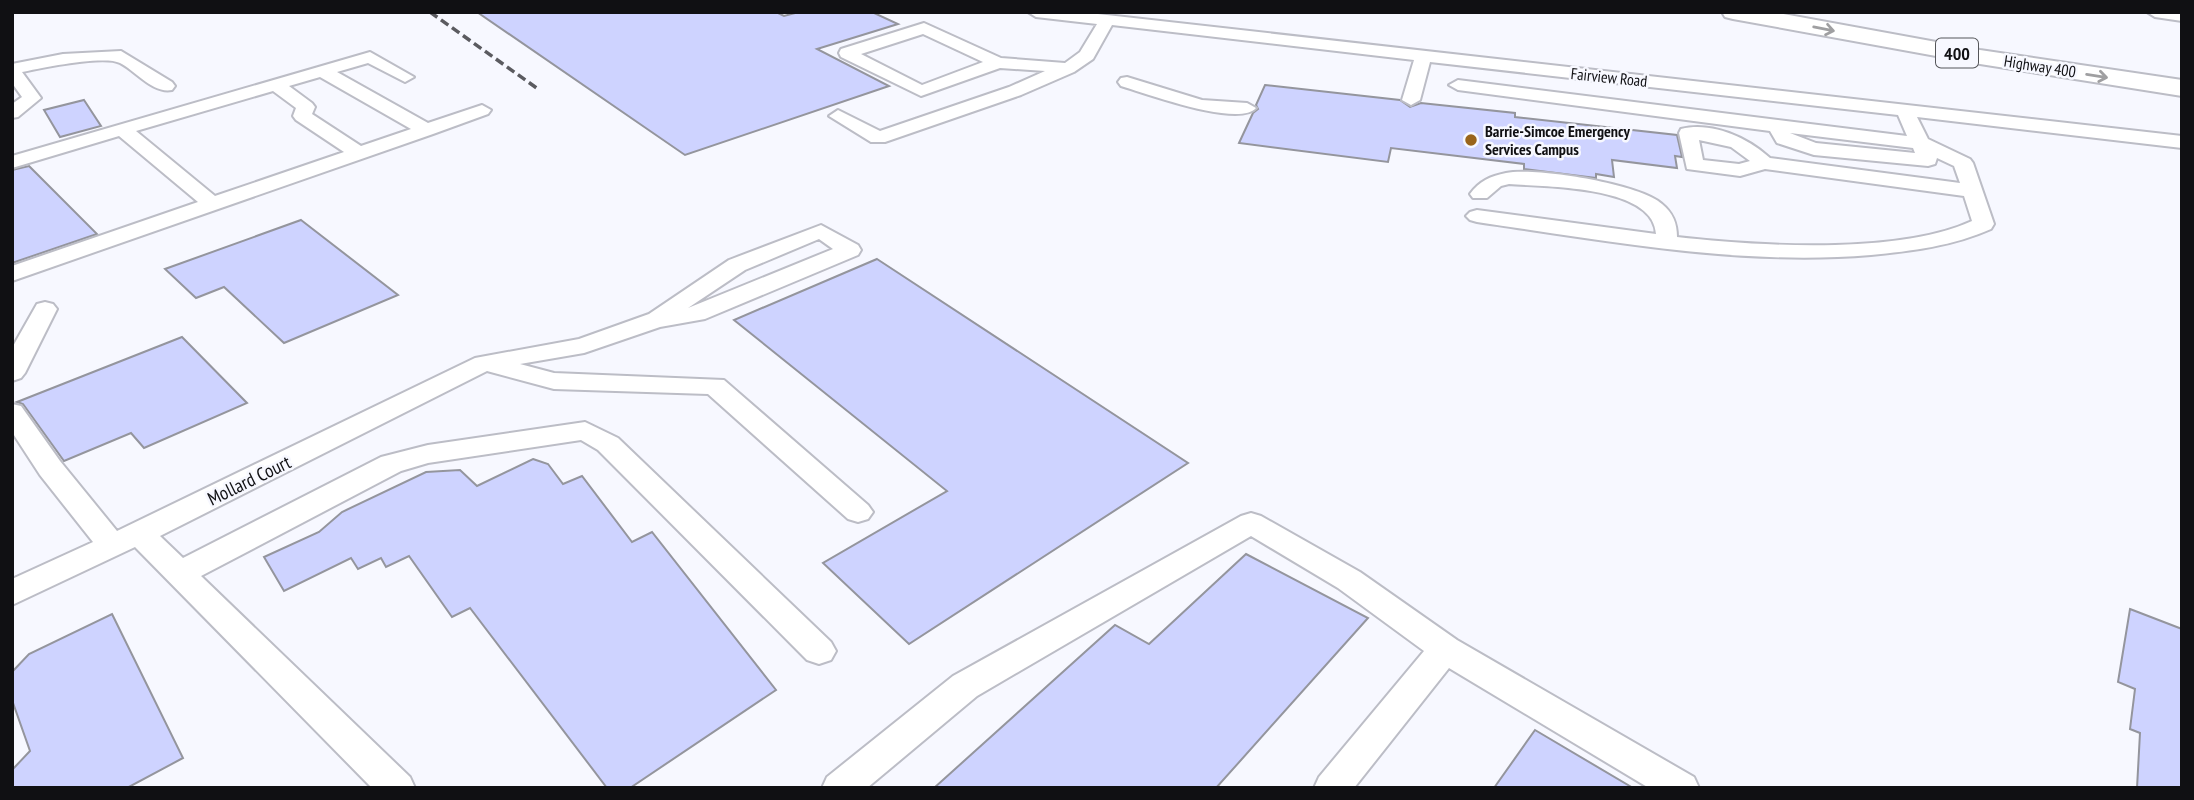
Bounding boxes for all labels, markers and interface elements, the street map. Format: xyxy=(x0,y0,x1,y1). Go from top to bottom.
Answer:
one-way arrow xyxy=(1812,23,1835,36)
road number: 400 xyxy=(1936,38,1978,68)
street label: Highway 400 xyxy=(2003,50,2077,82)
street label: Fairview Road xyxy=(1570,63,1648,91)
one-way arrow xyxy=(2085,69,2108,82)
place label: Barrie-Simcoe Emergency Services Campus xyxy=(1485,121,1630,159)
marker: Barrie-Simcoe Emergency Services Campus xyxy=(1463,132,1479,148)
street label: Mollard Court xyxy=(203,449,295,510)

